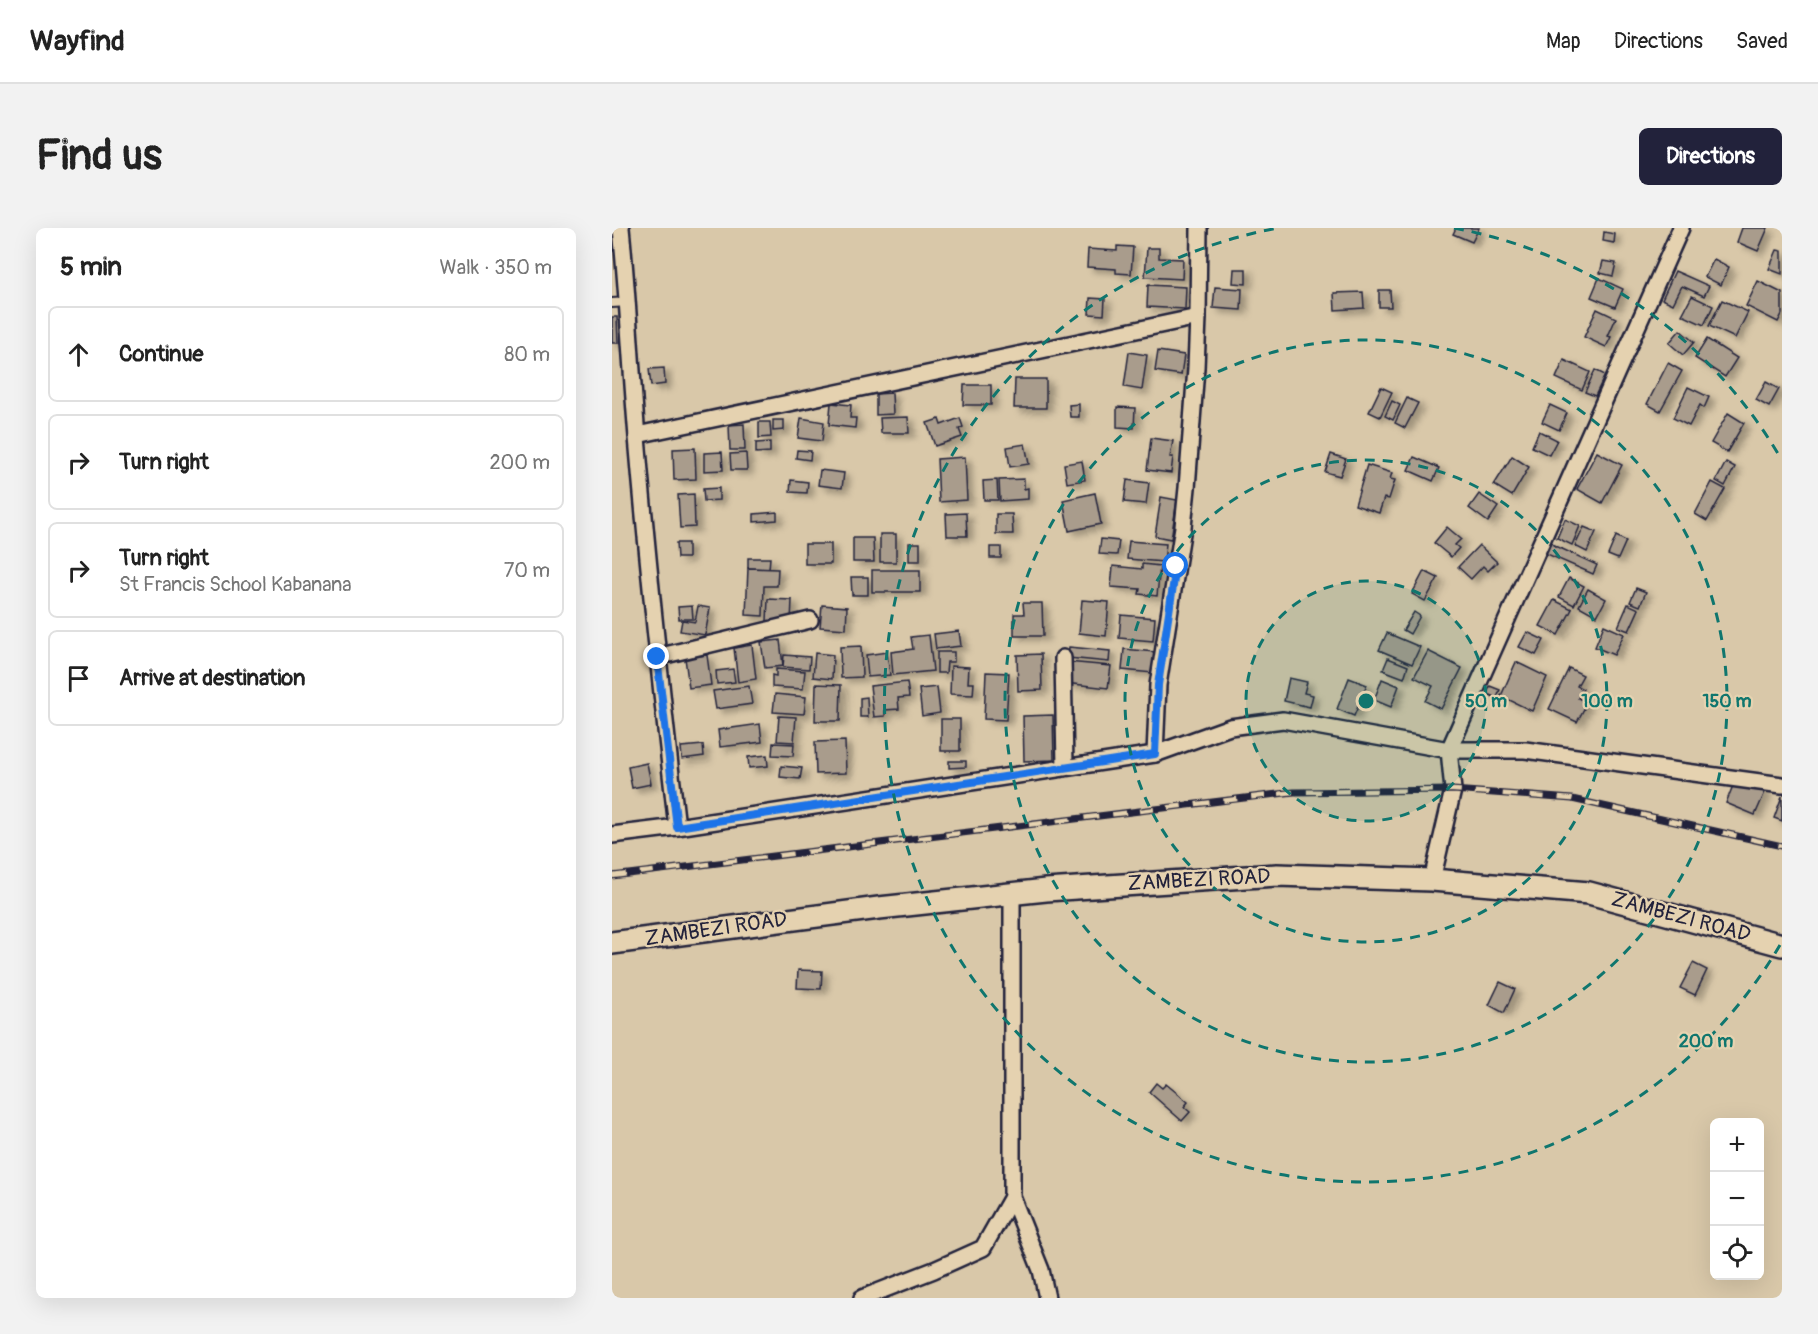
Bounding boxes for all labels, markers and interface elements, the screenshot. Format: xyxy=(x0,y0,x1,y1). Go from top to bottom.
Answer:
text: Wayfind xyxy=(30,24,125,59)
text: Map xyxy=(1546,28,1581,55)
text: Directions xyxy=(1614,28,1703,55)
text: Saved xyxy=(1736,28,1788,55)
button: Directions xyxy=(1639,128,1782,185)
text: Find us xyxy=(36,130,162,182)
text: 5 min xyxy=(60,251,122,283)
text: Walk · 350 m xyxy=(440,255,552,280)
icon: ahead xyxy=(62,338,95,371)
text: Continue xyxy=(119,340,203,368)
text: 80 m xyxy=(504,342,550,367)
icon: right xyxy=(62,446,95,479)
text: Turn right xyxy=(119,448,209,476)
text: 200 m xyxy=(489,450,550,475)
text: Turn right xyxy=(119,544,209,572)
route start xyxy=(1162,552,1188,578)
icon: right xyxy=(62,554,95,587)
text: 70 m xyxy=(504,558,550,583)
text: St Francis School Kabanana xyxy=(119,572,352,597)
route end xyxy=(643,643,669,669)
icon: arrive xyxy=(62,662,95,695)
text: Arrive at destination xyxy=(119,664,305,692)
text: 50 m xyxy=(1465,690,1507,713)
text: 100 m xyxy=(1581,690,1633,713)
text: 150 m xyxy=(1703,690,1752,713)
centre of rings xyxy=(1356,691,1376,711)
street label: ZAMBEZI ROAD xyxy=(1127,863,1271,897)
street label: ZAMBEZI ROAD xyxy=(1608,885,1754,949)
street label: ZAMBEZI ROAD xyxy=(643,906,789,952)
text: 200 m xyxy=(1679,1030,1733,1053)
map controls xyxy=(1710,1118,1764,1280)
button: + xyxy=(1710,1118,1764,1172)
button: − xyxy=(1710,1172,1764,1226)
button: locate xyxy=(1710,1226,1764,1280)

